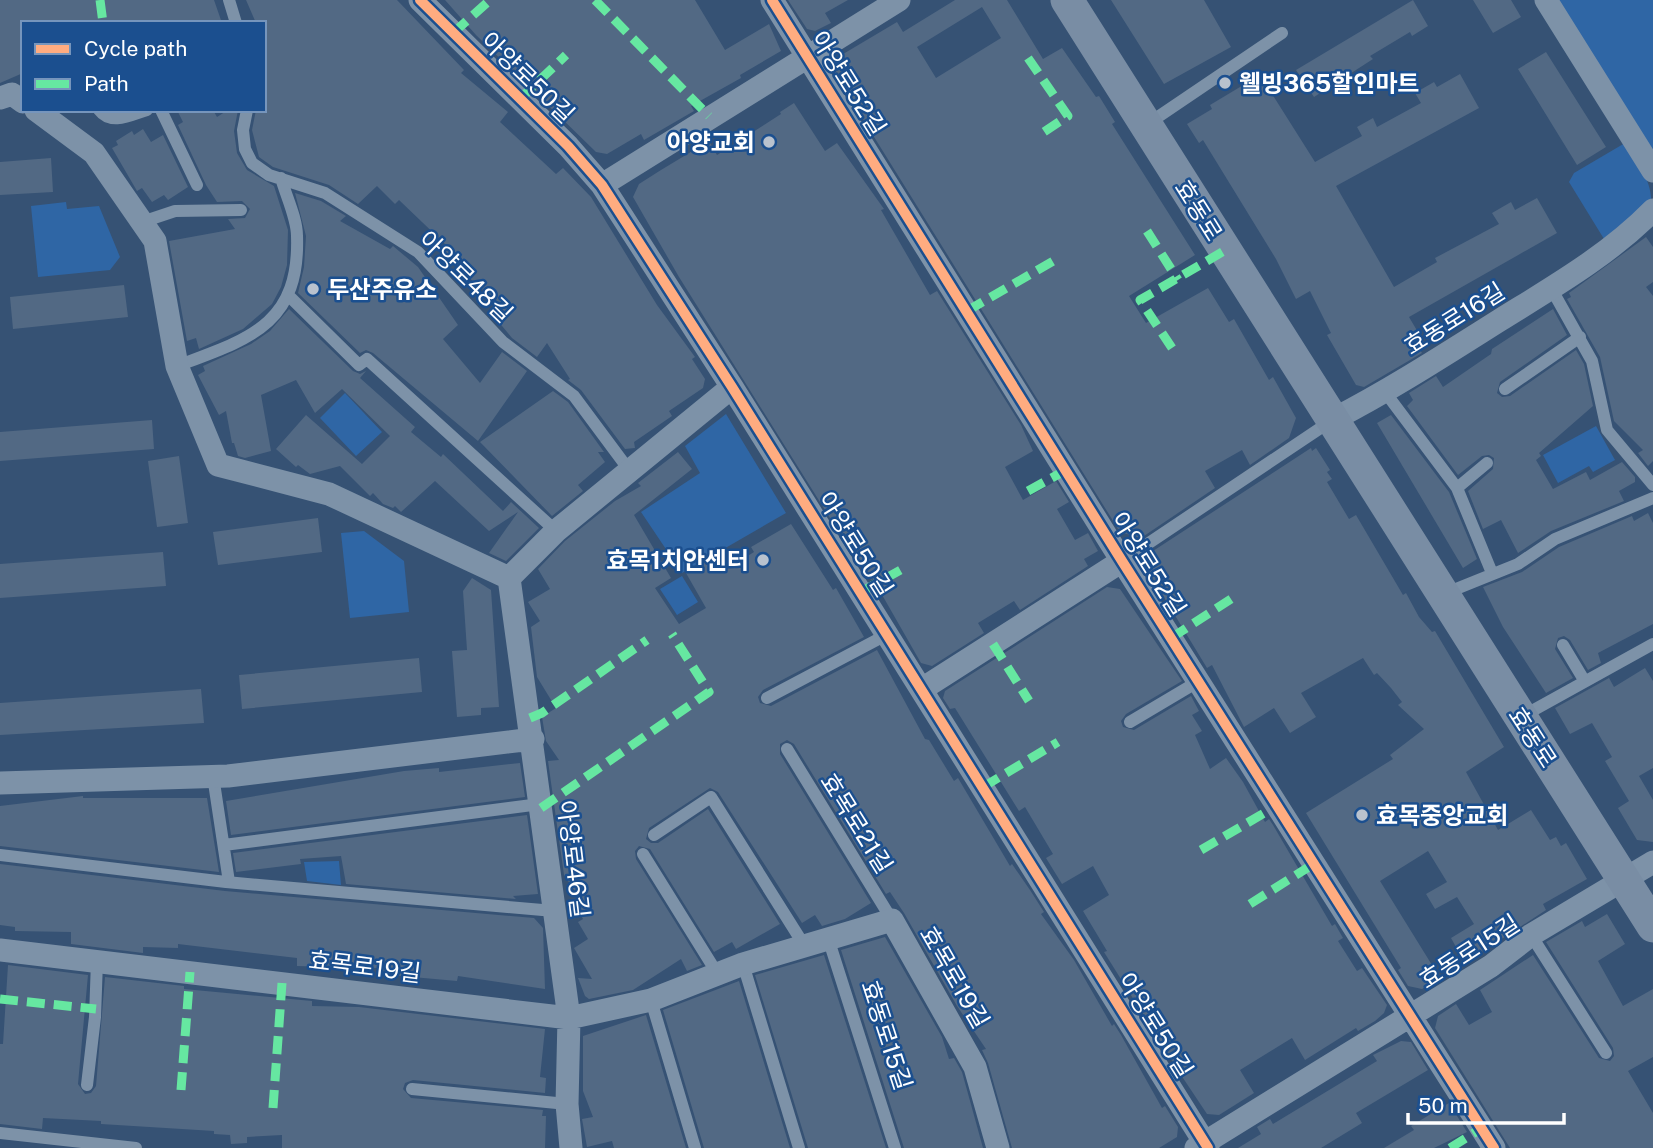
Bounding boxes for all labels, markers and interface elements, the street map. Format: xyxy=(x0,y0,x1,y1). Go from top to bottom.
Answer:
legend xyxy=(21,21,266,112)
street label: 아양로50길 xyxy=(476,26,580,128)
street label: 아양로52길 xyxy=(806,26,892,140)
text: Cycle path xyxy=(84,36,187,61)
place label: 웰빙365할인마트 xyxy=(1239,69,1419,97)
text: Path xyxy=(84,71,129,96)
marker: 웰빙365할인마트 xyxy=(1217,75,1233,91)
place label: 아양교회 xyxy=(667,128,755,156)
marker: 아양교회 xyxy=(761,134,777,150)
street label: 효동로 xyxy=(1170,174,1228,246)
street label: 아양로48길 xyxy=(413,225,519,327)
place label: 두산주유소 xyxy=(327,275,437,303)
street label: 효동로16길 xyxy=(1399,276,1509,360)
marker: 두산주유소 xyxy=(305,281,321,297)
street label: 아양로50길 xyxy=(813,486,899,602)
street label: 아양로52길 xyxy=(1106,507,1192,621)
place label: 효목1치안센터 xyxy=(606,546,749,574)
marker: 효목1치안센터 xyxy=(755,552,771,568)
street label: 효동로 xyxy=(1503,702,1563,772)
street label: 효목로21길 xyxy=(815,768,899,878)
street label: 아양로46길 xyxy=(553,799,595,919)
place label: 효목중앙교회 xyxy=(1376,801,1508,829)
marker: 효목중앙교회 xyxy=(1354,807,1370,823)
street label: 효동로15길 xyxy=(1414,908,1524,994)
street label: 효목로19길 xyxy=(915,921,995,1033)
street label: 효목로19길 xyxy=(307,945,423,987)
street label: 아양로50길 xyxy=(1113,967,1199,1083)
street label: 효동로15길 xyxy=(856,977,918,1093)
scale bar xyxy=(1408,1082,1564,1126)
text: 50 m xyxy=(1418,1093,1468,1118)

